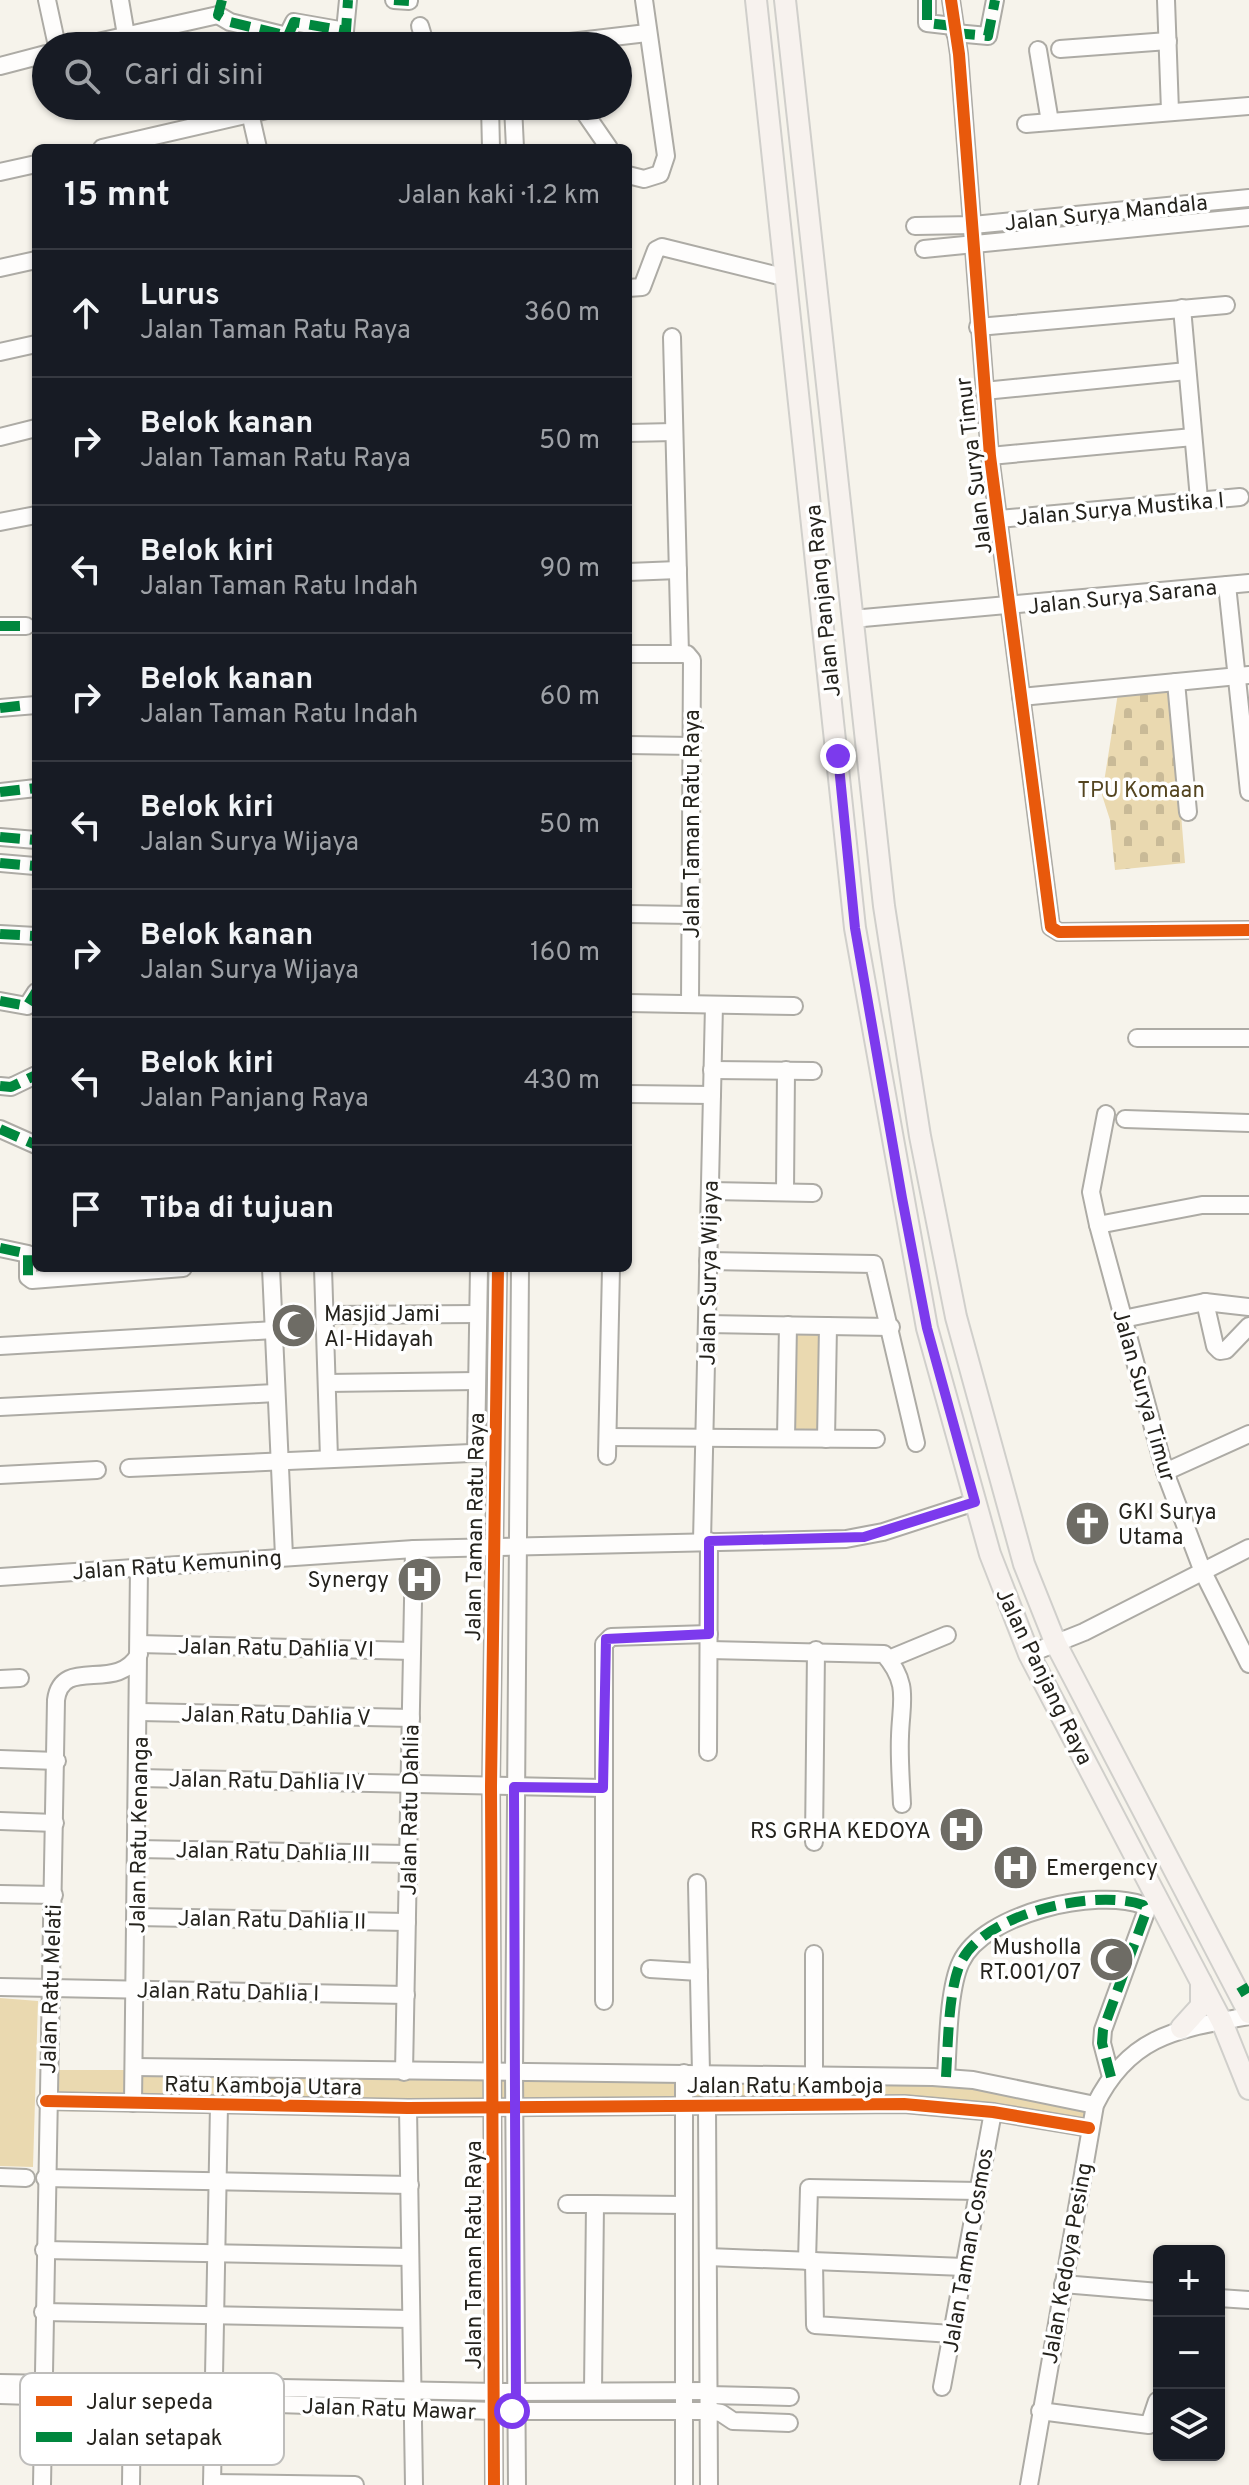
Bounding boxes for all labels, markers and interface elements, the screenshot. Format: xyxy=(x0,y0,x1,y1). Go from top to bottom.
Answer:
search box xyxy=(32,32,632,120)
icon: search xyxy=(60,54,104,98)
text: Cari di sini xyxy=(124,58,264,95)
text: 15 mnt xyxy=(64,175,170,218)
text: Jalan kaki · 1.2 km xyxy=(398,180,600,213)
street label: Jalan Surya Mandala xyxy=(1003,190,1209,239)
text: Lurus xyxy=(140,278,220,315)
icon: ahead xyxy=(64,291,108,335)
text: 360 m xyxy=(524,297,600,330)
text: Jalan Taman Ratu Raya xyxy=(140,315,411,348)
street label: Jalan Surya Timur xyxy=(951,375,1000,556)
text: Belok kanan xyxy=(140,406,313,443)
icon: right xyxy=(64,419,108,463)
text: 50 m xyxy=(539,425,600,458)
text: Jalan Taman Ratu Raya xyxy=(140,443,411,476)
street label: Jalan Surya Mustika I xyxy=(1015,488,1225,533)
street label: Jalan Panjang Raya xyxy=(801,503,848,698)
text: Belok kiri xyxy=(140,534,274,571)
icon: left xyxy=(64,547,108,591)
text: 90 m xyxy=(540,553,600,586)
text: Jalan Taman Ratu Indah xyxy=(140,571,418,604)
street label: Jalan Surya Sarana xyxy=(1026,575,1218,622)
text: Belok kanan xyxy=(140,662,313,699)
icon: right xyxy=(64,675,108,719)
text: 60 m xyxy=(540,681,600,714)
text: Jalan Taman Ratu Indah xyxy=(140,699,418,732)
street label: Jalan Taman Ratu Raya xyxy=(680,710,707,938)
route end xyxy=(820,738,856,774)
park label: TPU Komaan xyxy=(1077,778,1205,805)
text: Belok kiri xyxy=(140,790,274,827)
icon: left xyxy=(64,803,108,847)
text: 50 m xyxy=(539,809,600,842)
text: Jalan Surya Wijaya xyxy=(140,827,359,860)
text: Belok kanan xyxy=(140,918,313,955)
icon: right xyxy=(64,931,108,975)
text: 160 m xyxy=(530,937,600,970)
text: Jalan Surya Wijaya xyxy=(140,955,359,988)
text: Belok kiri xyxy=(140,1046,274,1083)
icon: left xyxy=(64,1059,108,1103)
text: 430 m xyxy=(524,1065,600,1098)
text: Jalan Panjang Raya xyxy=(140,1083,369,1116)
street label: Jalan Surya Wijaya xyxy=(695,1180,726,1366)
icon: arrive xyxy=(64,1187,108,1231)
text: Tiba di tujuan xyxy=(140,1191,334,1228)
mosque icon: Masjid Jami Al-Hidayah xyxy=(269,1302,317,1350)
place label: Masjid Jami Al-Hidayah xyxy=(324,1302,440,1354)
street label: Jalan Surya Timur xyxy=(1105,1306,1180,1486)
street label: Jalan Taman Ratu Raya xyxy=(461,1412,492,1642)
church icon: GKI Surya Utama xyxy=(1063,1500,1111,1548)
place label: GKI Surya Utama xyxy=(1118,1500,1216,1552)
street label: Jalan Ratu Kemuning xyxy=(71,1546,283,1587)
hospital icon: Synergy xyxy=(396,1555,444,1603)
place label: Synergy xyxy=(307,1568,389,1595)
street label: Jalan Panjang Raya xyxy=(988,1584,1097,1770)
street label: Jalan Ratu Dahlia VI xyxy=(178,1634,374,1665)
street label: Jalan Ratu Dahlia V xyxy=(181,1702,371,1733)
street label: Jalan Ratu Dahlia xyxy=(397,1724,426,1896)
street label: Jalan Ratu Kenanga xyxy=(125,1736,156,1934)
street label: Jalan Ratu Dahlia IV xyxy=(168,1767,366,1798)
hospital icon: RS GRHA KEDOYA xyxy=(938,1806,986,1854)
place label: RS GRHA KEDOYA xyxy=(750,1819,931,1846)
street label: Jalan Ratu Dahlia III xyxy=(175,1838,371,1869)
hospital icon: Emergency xyxy=(991,1843,1039,1891)
place label: Emergency xyxy=(1046,1856,1158,1883)
street label: Jalan Ratu Melati xyxy=(36,1904,69,2074)
street label: Jalan Ratu Dahlia II xyxy=(177,1906,367,1937)
place label: Musholla RT.001/07 xyxy=(979,1935,1081,1987)
mosque icon: Musholla RT.001/07 xyxy=(1088,1935,1136,1983)
street label: Jalan Ratu Dahlia I xyxy=(136,1978,319,2009)
street label: Ratu Kamboja Utara xyxy=(164,2072,362,2103)
street label: Jalan Ratu Kamboja xyxy=(687,2074,883,2101)
street label: Jalan Taman Ratu Raya xyxy=(462,2141,489,2369)
street label: Jalan Taman Cosmos xyxy=(938,2146,1001,2355)
street label: Jalan Kedoya Pesing xyxy=(1037,2161,1099,2366)
map controls xyxy=(1153,2245,1225,2461)
button: + xyxy=(1153,2245,1225,2317)
button: − xyxy=(1153,2317,1225,2389)
legend xyxy=(20,2373,284,2465)
button: layers xyxy=(1153,2389,1225,2461)
text: Jalur sepeda xyxy=(86,2390,213,2417)
route start xyxy=(494,2393,530,2429)
street label: Jalan Ratu Mawar xyxy=(301,2394,477,2427)
text: Jalan setapak xyxy=(86,2426,222,2453)

